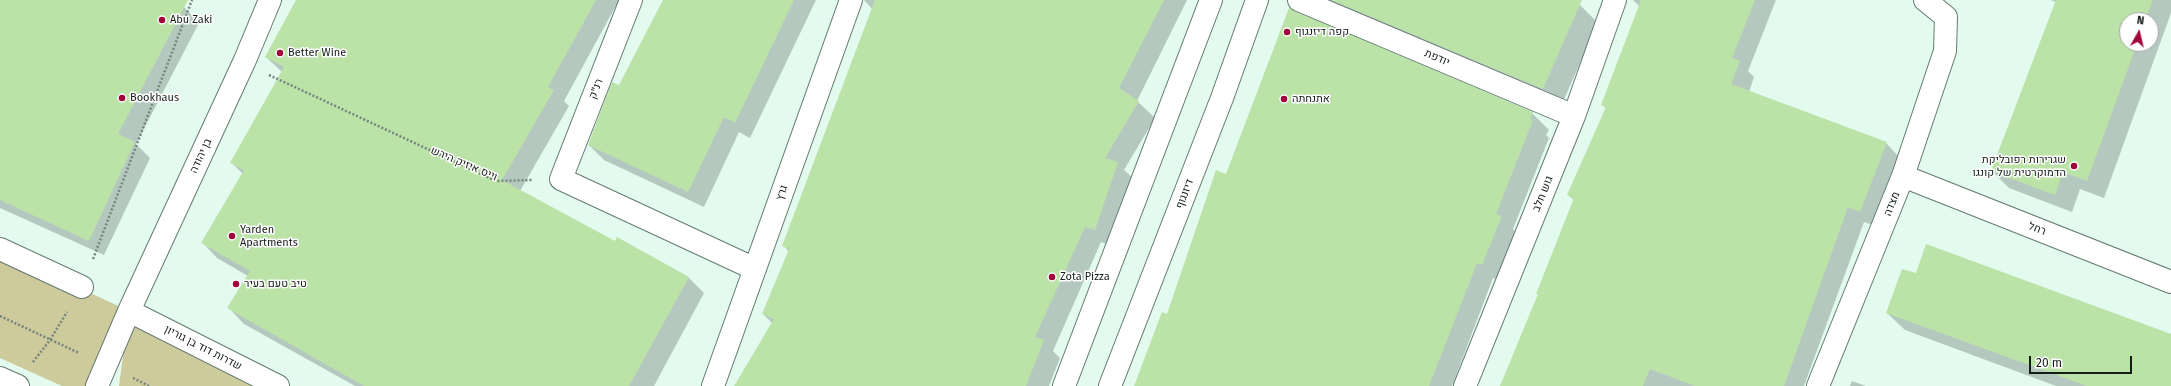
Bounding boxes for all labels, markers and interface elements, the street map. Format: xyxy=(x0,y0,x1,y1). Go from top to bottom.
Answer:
north arrow xyxy=(2119,12,2159,52)
place label: Abu Zaki xyxy=(170,13,212,27)
text: N xyxy=(2136,14,2145,28)
marker: Abu Zaki xyxy=(157,15,167,25)
place label: קפה דיזנגוף xyxy=(1295,25,1349,39)
marker: קפה דיזנגוף xyxy=(1282,27,1292,37)
place label: Better Wine xyxy=(288,46,346,60)
street label: יודפת xyxy=(1422,47,1452,69)
marker: Better Wine xyxy=(275,48,285,58)
street label: רנ"ק xyxy=(586,77,606,101)
place label: Bookhaus xyxy=(130,91,179,105)
place label: אתנחתה xyxy=(1292,92,1330,106)
marker: Bookhaus xyxy=(117,93,127,103)
marker: אתנחתה xyxy=(1279,94,1289,104)
street label: בן יהודה xyxy=(187,136,215,176)
street label: וייס איזיק הירש xyxy=(429,144,499,184)
place label: שגרירות רפובליקת הדמוקרטית של קונגו xyxy=(1973,153,2066,179)
marker: שגרירות רפובליקת הדמוקרטית של קונגו xyxy=(2069,161,2079,171)
street label: גוש חלב xyxy=(1530,174,1556,214)
street label: דיזנגוף xyxy=(1173,177,1197,211)
street label: גרץ xyxy=(773,183,791,203)
street label: מצדה xyxy=(1881,190,1903,218)
street label: רחל xyxy=(2026,220,2048,238)
place label: Yarden Apartments xyxy=(240,223,298,249)
marker: Yarden Apartments xyxy=(227,231,237,241)
place label: Zota Pizza xyxy=(1060,270,1110,284)
marker: Zota Pizza xyxy=(1047,272,1057,282)
place label: טיב טעם בעיר xyxy=(244,277,307,291)
marker: טיב טעם בעיר xyxy=(231,279,241,289)
street label: שדרות דוד בן גוריון xyxy=(162,323,244,373)
scale bar xyxy=(2031,348,2134,374)
text: 20 m xyxy=(2036,356,2062,370)

